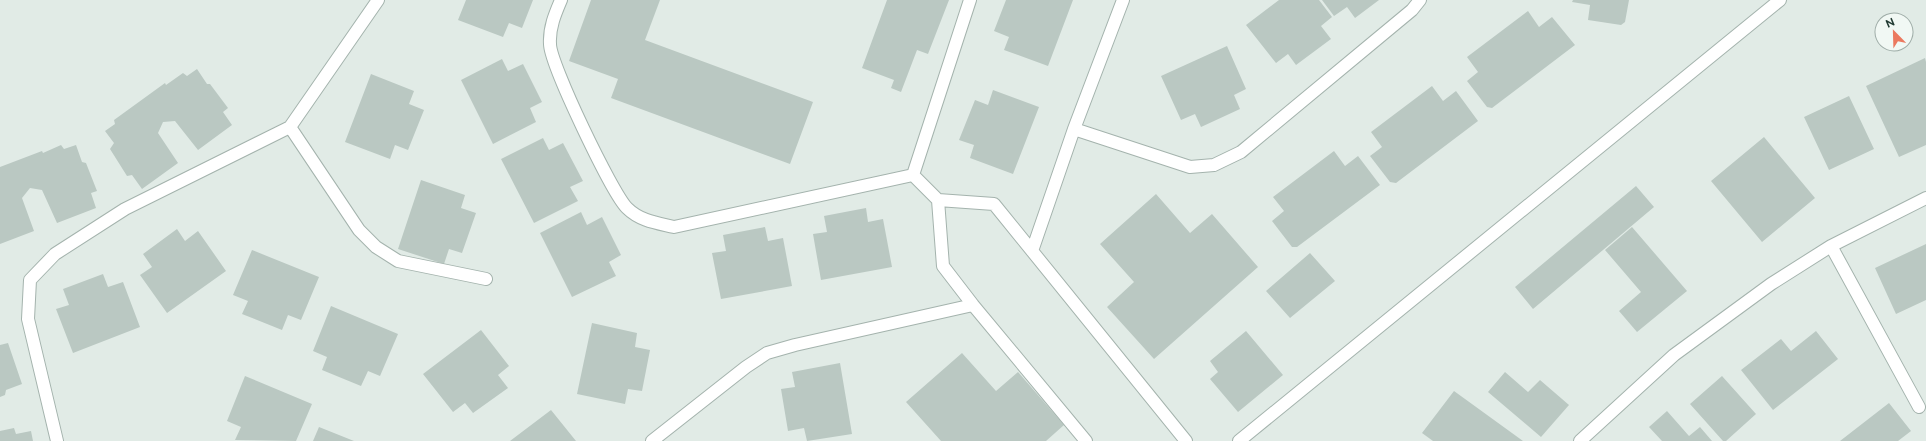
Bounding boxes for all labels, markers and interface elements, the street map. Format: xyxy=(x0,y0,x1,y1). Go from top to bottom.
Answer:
north arrow xyxy=(1874,12,1914,52)
text: N xyxy=(1884,16,1897,31)

